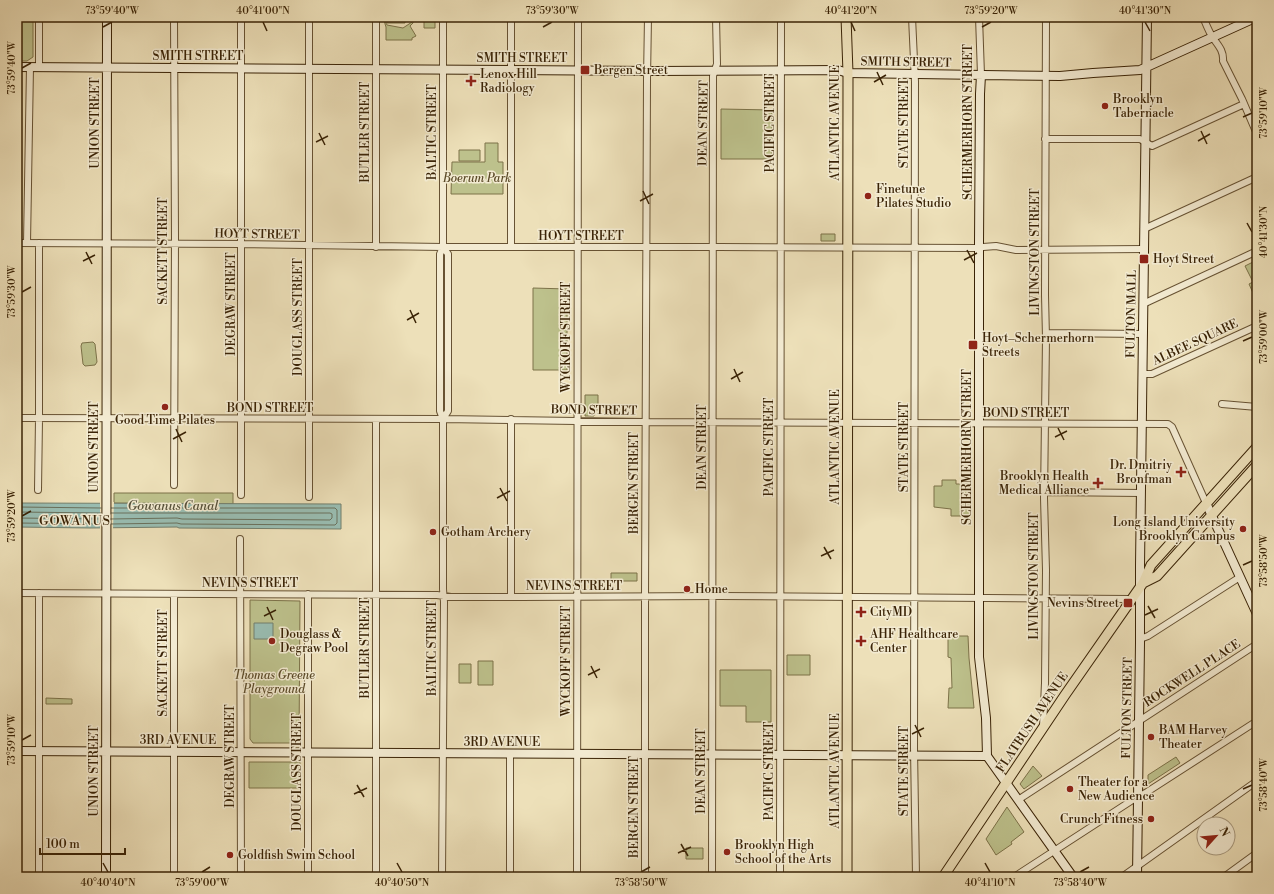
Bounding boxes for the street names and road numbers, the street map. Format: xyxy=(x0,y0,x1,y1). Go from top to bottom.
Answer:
street label: SCHERMERHORN STREET xyxy=(961,44,976,200)
street label: SMITH STREET xyxy=(153,49,244,64)
street label: SMITH STREET xyxy=(477,51,568,66)
street label: SMITH STREET xyxy=(860,54,952,71)
street label: ATLANTIC AVENUE xyxy=(828,65,843,182)
street label: PACIFIC STREET xyxy=(763,73,778,173)
street label: UNION STREET xyxy=(88,77,103,169)
street label: STATE STREET xyxy=(897,77,912,168)
street label: DEAN STREET xyxy=(695,80,712,166)
street label: BUTLER STREET xyxy=(358,81,373,183)
street label: BALTIC STREET xyxy=(425,84,440,181)
street label: LIVINGSTON STREET xyxy=(1028,188,1043,316)
street label: SACKETT STREET xyxy=(156,197,171,305)
street label: HOYT STREET xyxy=(214,226,300,243)
street label: HOYT STREET xyxy=(538,229,624,244)
street label: DEGRAW STREET xyxy=(224,252,239,356)
street label: DOUGLASS STREET xyxy=(291,258,306,376)
street label: FULTON MALL xyxy=(1123,270,1140,358)
street label: WYCKOFF STREET xyxy=(559,281,574,393)
street label: ALBEE SQUARE xyxy=(1149,316,1240,369)
street label: SCHERMERHORN STREET xyxy=(960,369,975,525)
street label: ATLANTIC AVENUE xyxy=(828,389,843,506)
street label: PACIFIC STREET xyxy=(762,397,777,497)
street label: UNION STREET xyxy=(87,401,102,493)
street label: BOND STREET xyxy=(226,401,314,416)
street label: STATE STREET xyxy=(897,401,912,492)
street label: BOND STREET xyxy=(550,402,638,419)
street label: DEAN STREET xyxy=(695,404,710,490)
street label: BOND STREET xyxy=(982,406,1070,421)
street label: BERGEN STREET xyxy=(627,432,642,535)
street label: LIVINGSTON STREET xyxy=(1027,512,1042,640)
street label: NEVINS STREET xyxy=(202,576,299,591)
street label: NEVINS STREET xyxy=(526,579,623,594)
street label: BUTLER STREET xyxy=(358,597,373,699)
street label: BALTIC STREET xyxy=(425,600,440,697)
street label: WYCKOFF STREET xyxy=(559,605,574,717)
street label: SACKETT STREET xyxy=(156,609,171,717)
street label: ROCKWELL PLACE xyxy=(1141,637,1243,710)
street label: FULTON STREET xyxy=(1119,657,1136,759)
street label: FLATBUSH AVENUE xyxy=(993,669,1072,775)
street label: DEGRAW STREET xyxy=(223,704,238,808)
street label: DOUGLASS STREET xyxy=(290,713,305,831)
street label: ATLANTIC AVENUE xyxy=(828,713,843,830)
street label: PACIFIC STREET xyxy=(762,721,777,821)
street label: UNION STREET xyxy=(87,725,102,817)
street label: STATE STREET xyxy=(897,725,912,816)
street label: DEAN STREET xyxy=(694,728,709,814)
street label: 3RD AVENUE xyxy=(140,733,216,748)
street label: 3RD AVENUE xyxy=(464,735,540,750)
street label: BERGEN STREET xyxy=(627,756,642,859)

